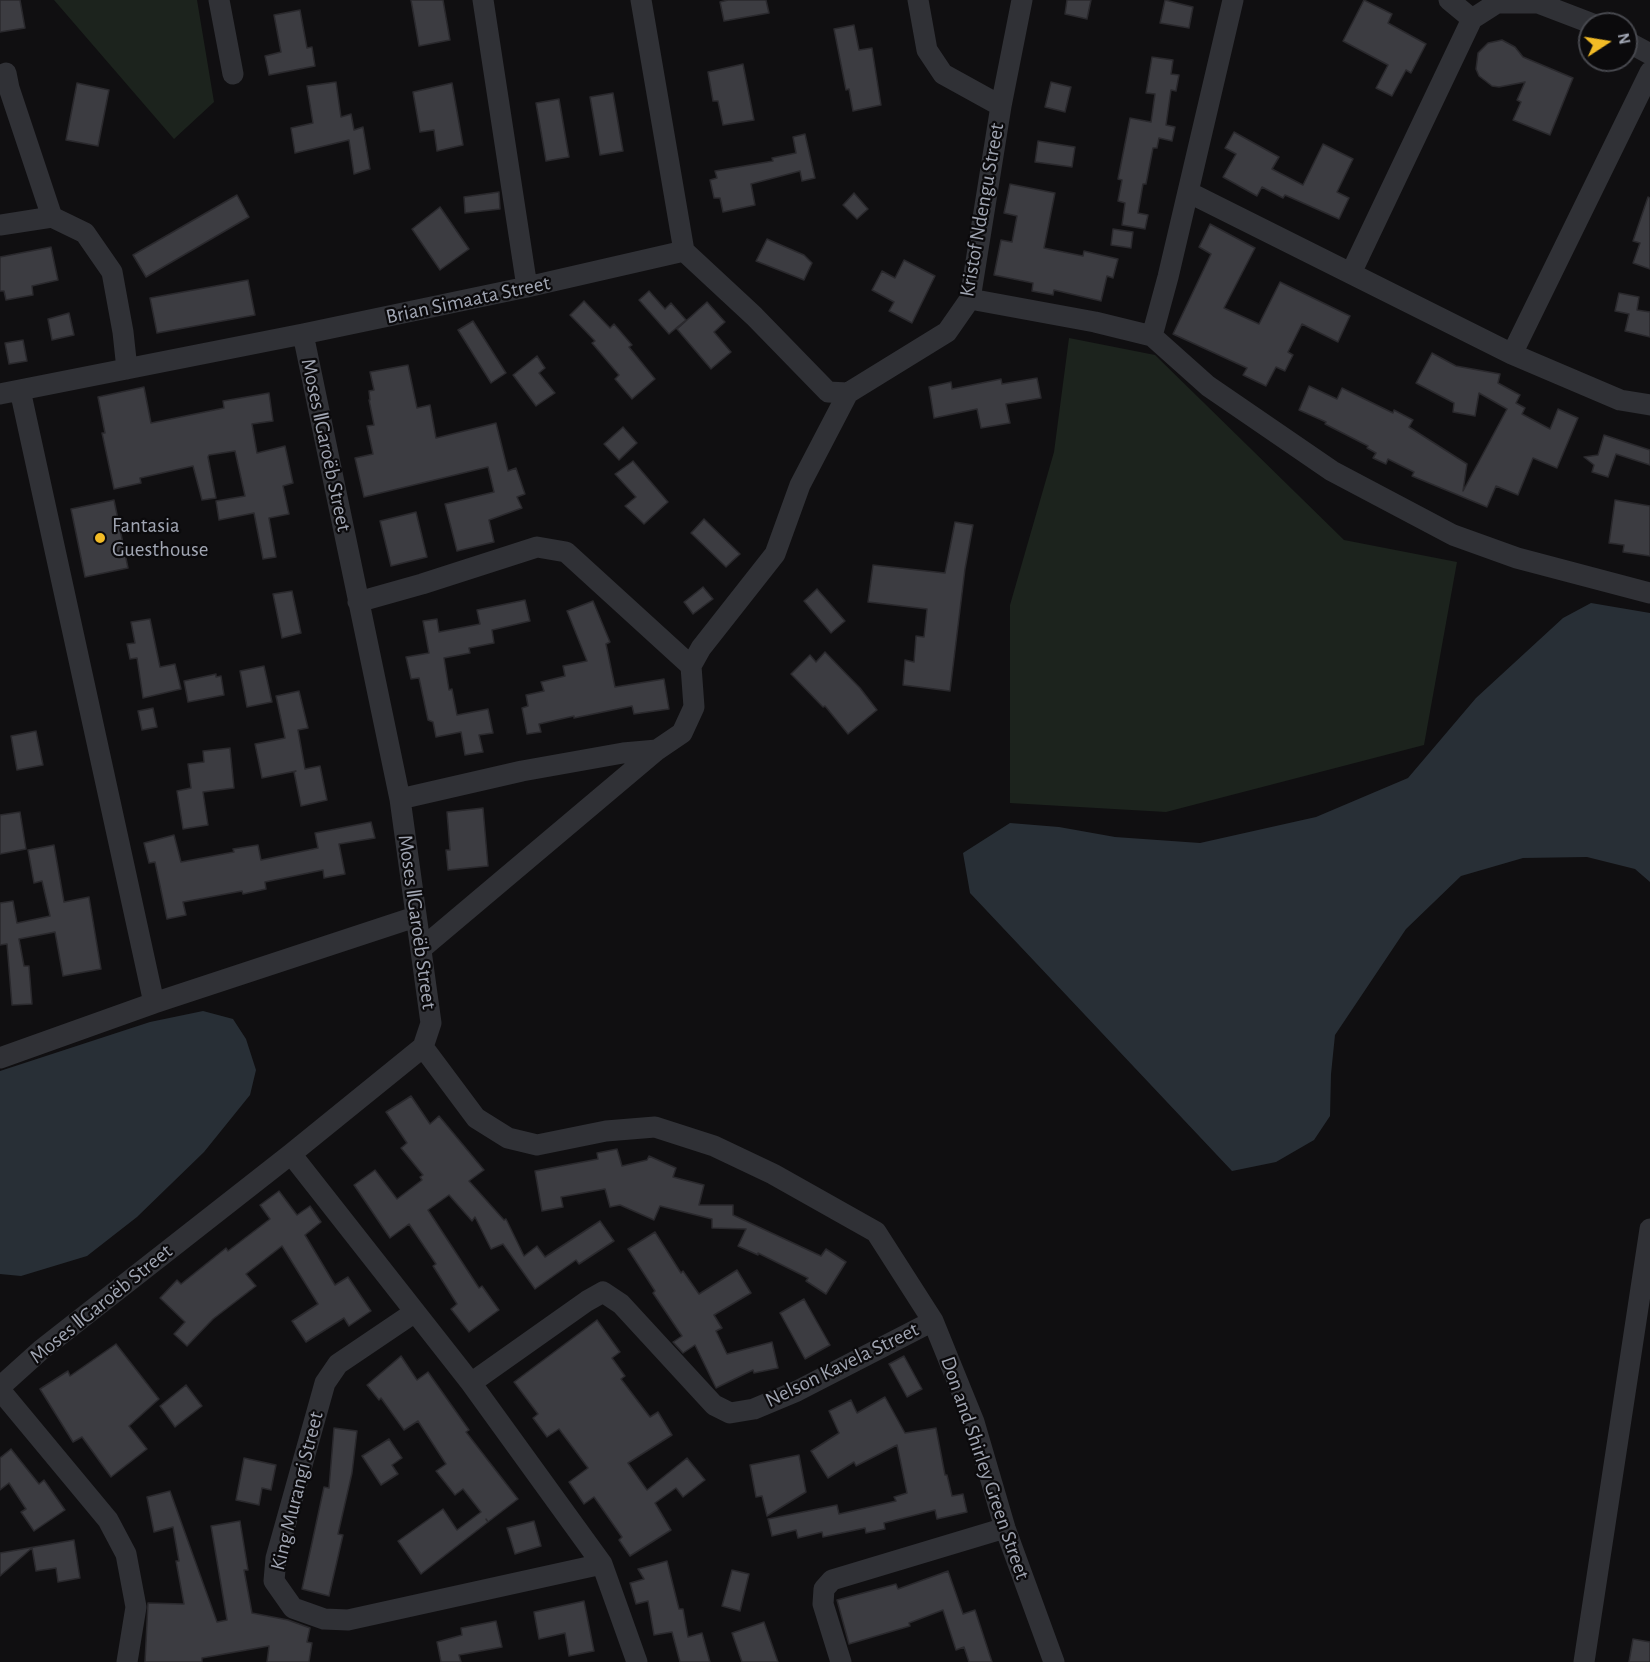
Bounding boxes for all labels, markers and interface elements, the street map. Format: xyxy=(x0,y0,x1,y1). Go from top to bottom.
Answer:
north arrow xyxy=(1578,12,1638,72)
text: N xyxy=(1615,32,1633,46)
street label: Kristof Ndengu Street xyxy=(954,121,1010,299)
street label: Brian Simaata Street xyxy=(384,270,552,330)
street label: Moses ǁGaroëb Street xyxy=(295,356,357,534)
place label: Fantasia Guesthouse xyxy=(112,513,208,563)
marker: Fantasia Guesthouse xyxy=(93,531,107,545)
street label: Moses ǁGaroëb Street xyxy=(392,833,442,1011)
street label: Moses ǁGaroëb Street xyxy=(25,1239,177,1369)
street label: Nelson Kavela Street xyxy=(761,1317,923,1413)
street label: Don and Shirley Green Street xyxy=(935,1353,1035,1583)
street label: King Murangi Street xyxy=(265,1409,329,1573)

